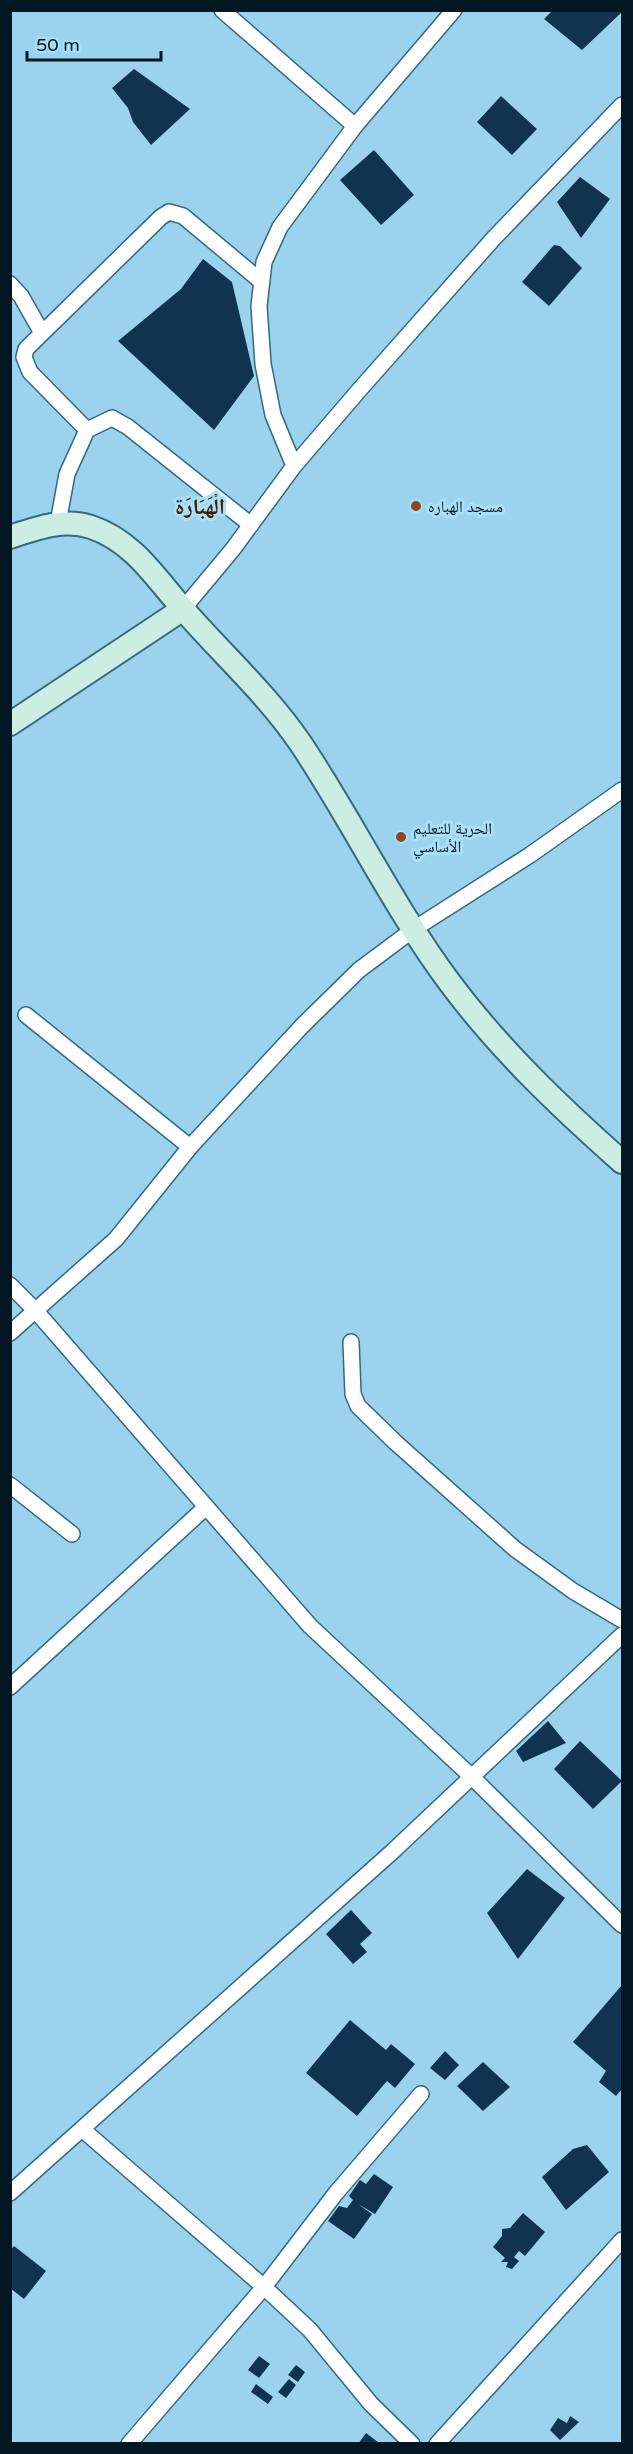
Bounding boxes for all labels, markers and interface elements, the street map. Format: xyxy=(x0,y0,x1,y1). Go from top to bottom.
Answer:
scale bar xyxy=(27,24,160,62)
text: 50 m xyxy=(36,34,80,56)
district label: الْهَبَارَة xyxy=(175,493,225,520)
place label: مسجد الهباره xyxy=(428,497,503,517)
marker: مسجد الهباره xyxy=(409,499,423,513)
place label: الحرية للتعليم الأساسي xyxy=(413,819,492,859)
marker: الحرية للتعليم الأساسي xyxy=(394,830,408,844)

